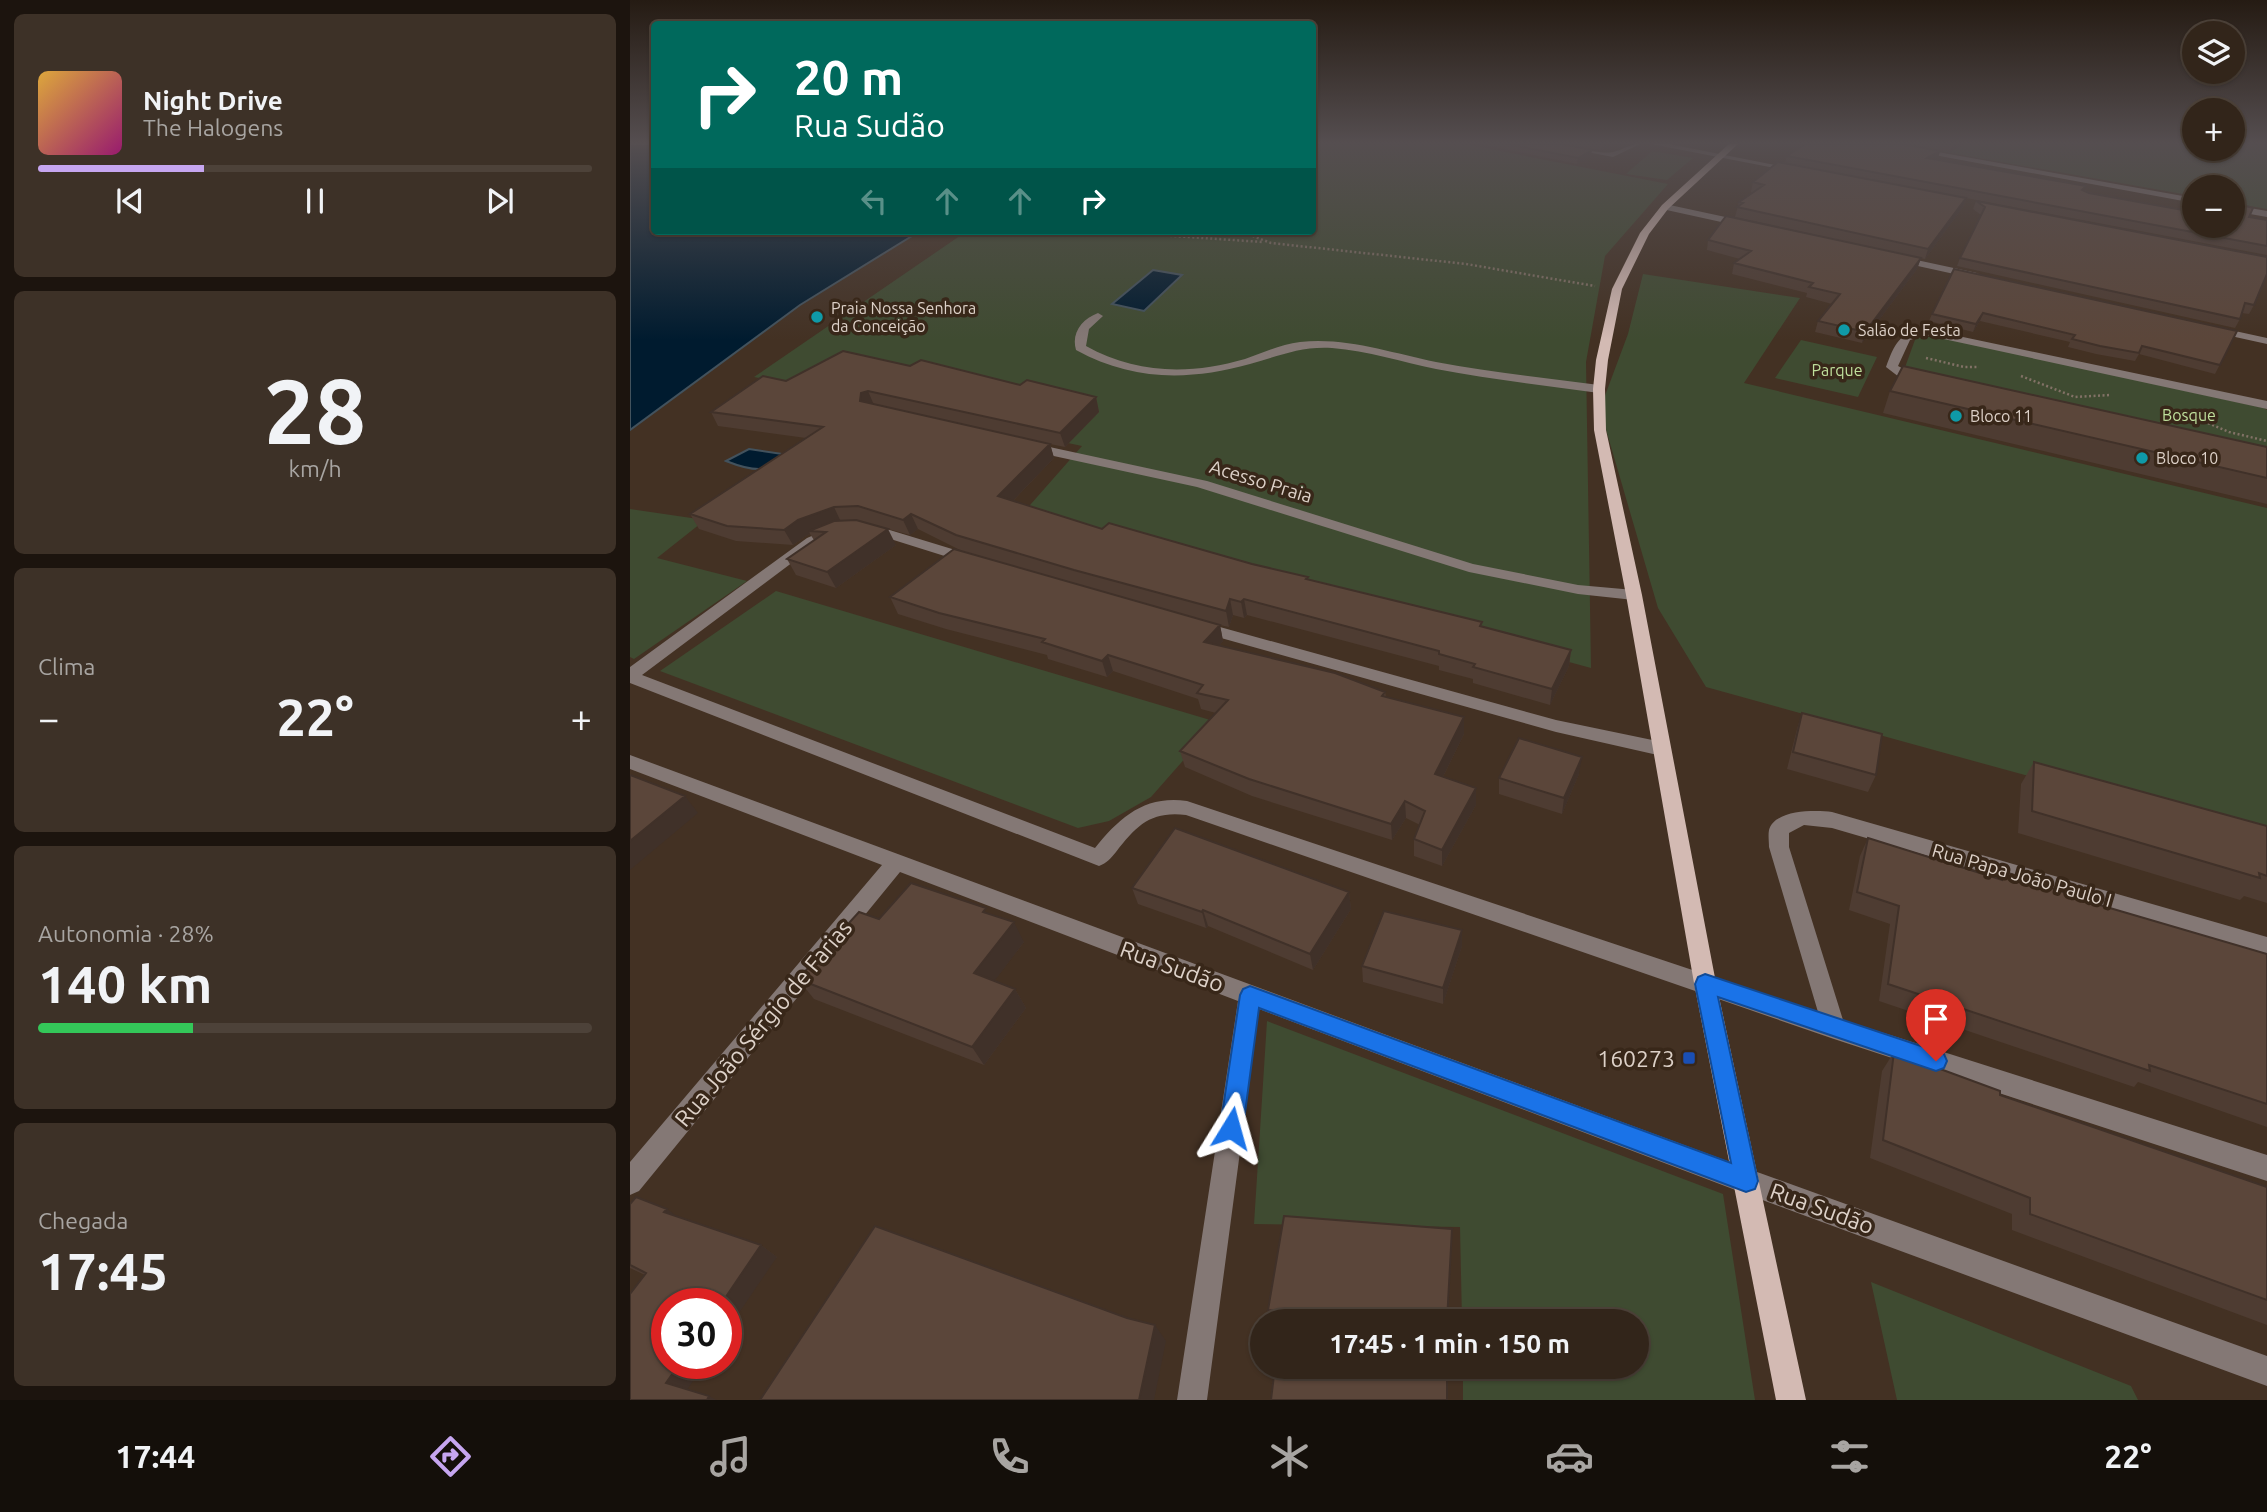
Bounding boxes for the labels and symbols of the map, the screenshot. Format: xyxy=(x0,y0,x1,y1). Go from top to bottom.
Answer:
place label: Praia Nossa Senhora da Conceição xyxy=(831,299,976,335)
marker: Praia Nossa Senhora da Conceição xyxy=(809,309,825,325)
place label: Salão de Festa xyxy=(1858,321,1961,339)
marker: Salão de Festa xyxy=(1836,322,1852,338)
park label: Parque xyxy=(1811,361,1863,379)
park label: Bosque xyxy=(2162,406,2216,424)
place label: Bloco 11 xyxy=(1970,407,2032,425)
marker: Bloco 11 xyxy=(1948,408,1964,424)
place label: Bloco 10 xyxy=(2156,449,2218,467)
marker: Bloco 10 xyxy=(2134,450,2150,466)
street label: Acesso Praia xyxy=(1207,455,1315,507)
street label: Rua Papa João Paulo I xyxy=(1930,839,2114,911)
street label: Rua João Sérgio de Farias xyxy=(669,915,857,1131)
street label: Rua Sudão xyxy=(1117,936,1227,996)
pin xyxy=(1906,989,1966,1061)
place label: 160273 xyxy=(1597,1046,1675,1071)
marker: 160273 xyxy=(1681,1050,1697,1066)
position arrow xyxy=(1194,1091,1268,1165)
street label: Rua Sudão xyxy=(1767,1178,1877,1238)
speed limit sign: 30 xyxy=(651,1288,742,1379)

